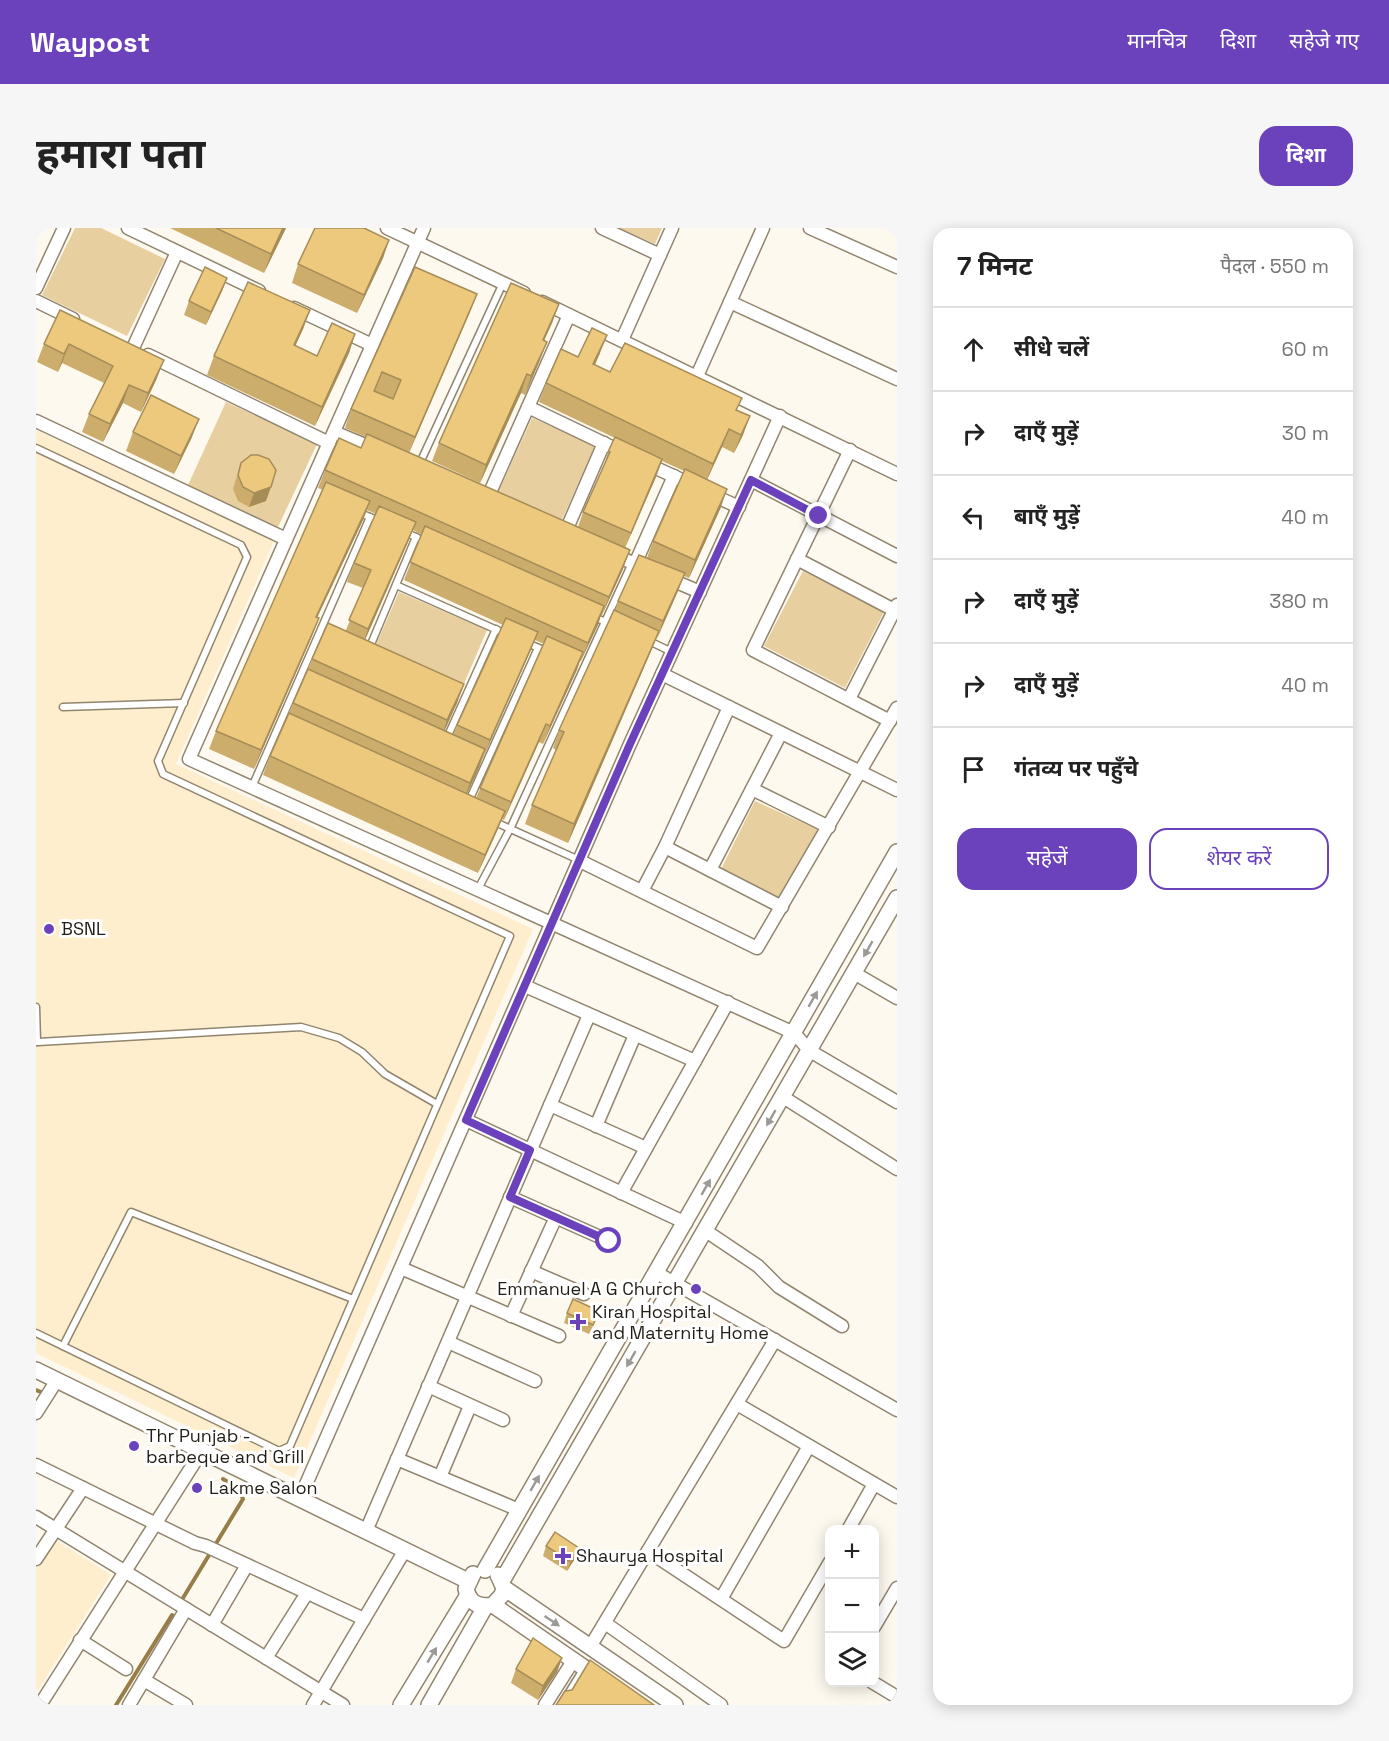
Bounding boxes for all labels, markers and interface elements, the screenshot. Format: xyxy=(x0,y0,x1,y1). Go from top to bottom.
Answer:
text: Waypost xyxy=(30,24,150,60)
text: मानचित्र xyxy=(1127,27,1187,54)
text: दिशा xyxy=(1220,27,1256,54)
text: सहेजे गए xyxy=(1289,27,1359,54)
button: दिशा xyxy=(1259,126,1353,186)
text: हमारा पता xyxy=(36,127,205,180)
text: 7 मिनट xyxy=(957,249,1033,283)
text: पैदल · 550 m xyxy=(1220,253,1329,279)
icon: ahead xyxy=(957,333,990,366)
text: सीधे चलें xyxy=(1014,334,1089,362)
text: 60 m xyxy=(1282,336,1329,362)
icon: right xyxy=(957,417,990,450)
text: दाएँ मुड़ें xyxy=(1014,418,1079,446)
text: 30 m xyxy=(1282,420,1329,446)
icon: left xyxy=(957,501,990,534)
route end xyxy=(805,502,831,528)
text: बाएँ मुड़ें xyxy=(1014,502,1080,530)
text: 40 m xyxy=(1281,504,1329,530)
icon: right xyxy=(957,585,990,618)
text: दाएँ मुड़ें xyxy=(1014,586,1079,614)
text: 380 m xyxy=(1269,588,1329,614)
icon: right xyxy=(957,669,990,702)
text: दाएँ मुड़ें xyxy=(1014,670,1079,698)
text: 40 m xyxy=(1281,672,1329,698)
icon: arrive xyxy=(957,753,990,786)
text: गंतव्य पर पहुँचे xyxy=(1014,754,1138,782)
button: सहेजें xyxy=(957,828,1137,890)
button: शेयर करें xyxy=(1149,828,1329,890)
place label: BSNL xyxy=(61,917,106,940)
marker: BSNL xyxy=(42,922,56,936)
one-way arrow xyxy=(863,941,873,958)
one-way arrow xyxy=(808,991,819,1007)
one-way arrow xyxy=(766,1110,776,1127)
one-way arrow xyxy=(701,1179,712,1195)
route start xyxy=(595,1227,621,1253)
place label: Emmanuel A G Church xyxy=(497,1277,684,1300)
marker: Emmanuel A G Church xyxy=(689,1282,703,1296)
place label: Kiran Hospital and Maternity Home xyxy=(592,1300,769,1344)
marker: Kiran Hospital and Maternity Home xyxy=(569,1313,587,1331)
one-way arrow xyxy=(626,1351,637,1367)
place label: Thr Punjab - barbeque and Grill xyxy=(146,1424,304,1468)
marker: Thr Punjab - barbeque and Grill xyxy=(127,1439,141,1453)
one-way arrow xyxy=(530,1474,540,1491)
place label: Lakme Salon xyxy=(209,1476,318,1499)
marker: Lakme Salon xyxy=(190,1481,204,1495)
map controls xyxy=(825,1525,879,1687)
button: + xyxy=(825,1525,879,1579)
place label: Shaurya Hospital xyxy=(576,1544,723,1567)
marker: Shaurya Hospital xyxy=(554,1547,572,1565)
button: − xyxy=(825,1579,879,1633)
one-way arrow xyxy=(544,1615,560,1626)
button: layers xyxy=(825,1633,879,1687)
one-way arrow xyxy=(426,1647,437,1663)

